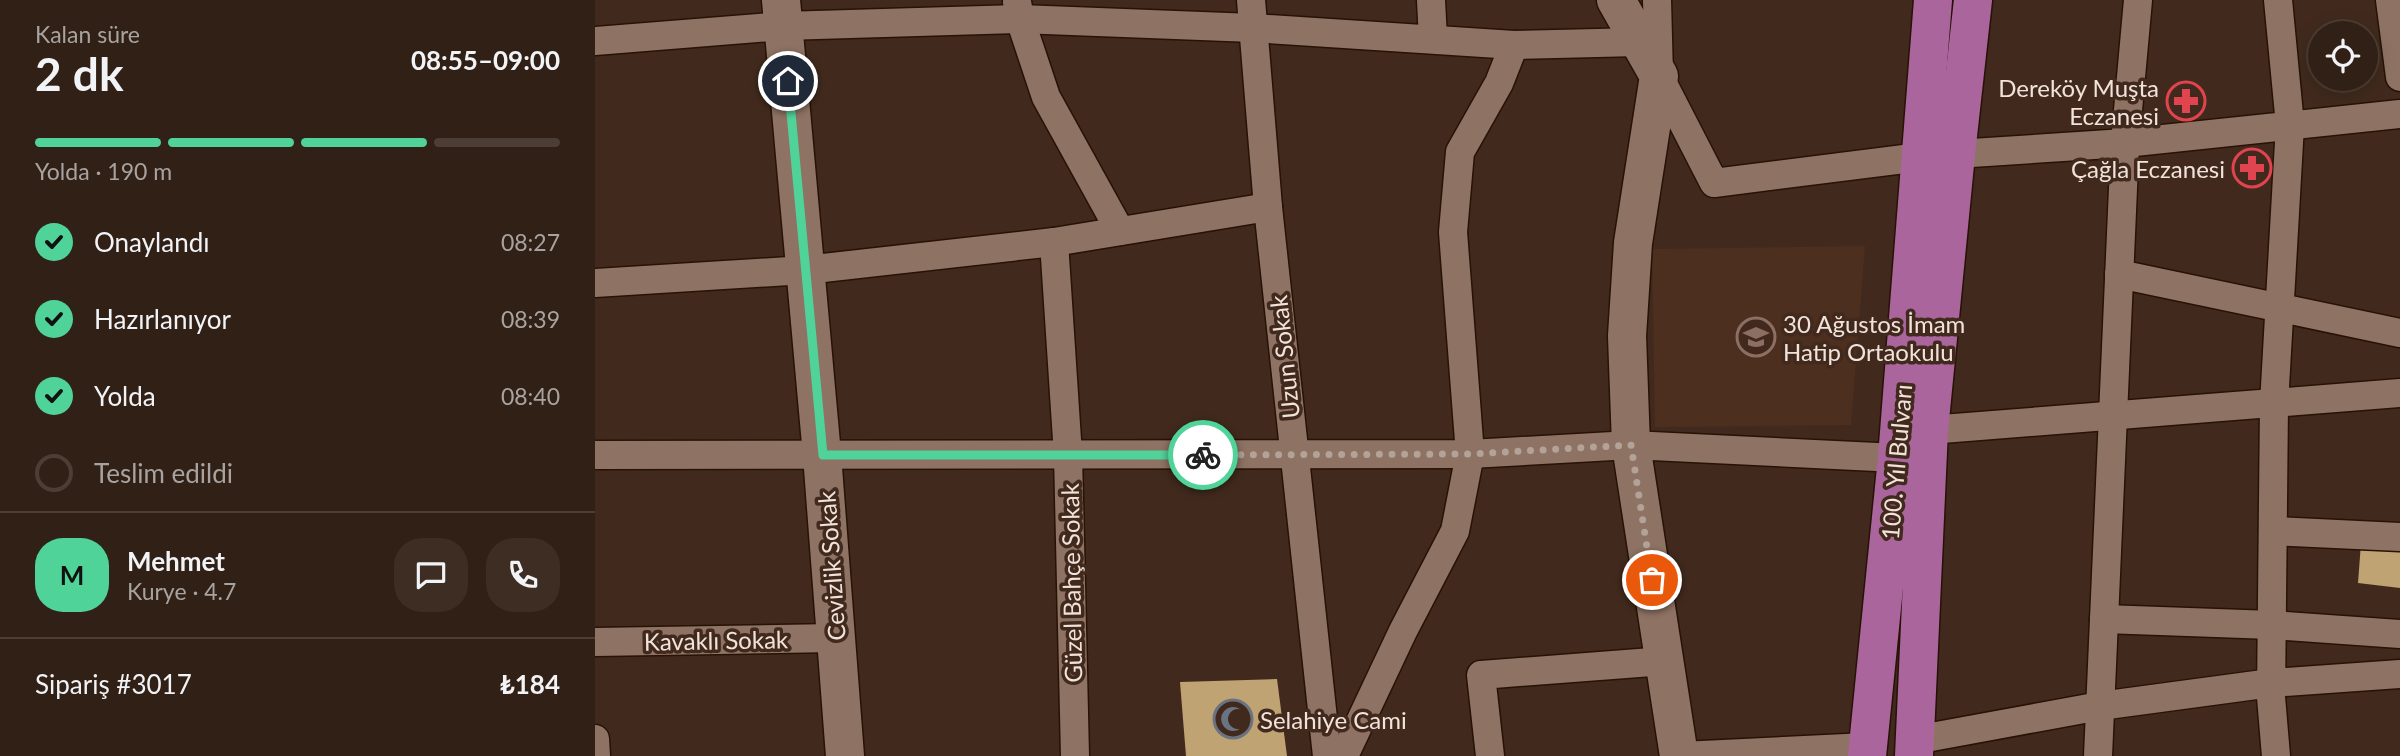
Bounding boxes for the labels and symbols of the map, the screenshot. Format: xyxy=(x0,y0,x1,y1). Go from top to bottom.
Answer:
pin xyxy=(758,51,818,111)
place label: Dereköy Muşta Eczanesi xyxy=(1998,73,2159,130)
pharmacy icon: Dereköy Muşta Eczanesi xyxy=(2165,80,2207,122)
pharmacy icon: Çağla Eczanesi xyxy=(2231,147,2273,189)
place label: Çağla Eczanesi xyxy=(2071,154,2225,183)
street label: Uzun Sokak xyxy=(1263,293,1305,420)
place label: 30 Ağustos İmam Hatip Ortaokulu xyxy=(1783,309,1965,366)
school or university icon: 30 Ağustos İmam Hatip Ortaokulu xyxy=(1735,316,1777,358)
street label: 100. Yıl Bulvarı xyxy=(1875,383,1917,541)
courier xyxy=(1168,420,1238,490)
street label: Güzel Bahçe Sokak xyxy=(1055,482,1087,683)
street label: Cevizlik Sokak xyxy=(811,489,851,642)
pin xyxy=(1622,550,1682,610)
street label: Kavaklı Sokak xyxy=(644,624,789,656)
mosque icon: Selahiye Cami xyxy=(1212,698,1254,740)
place label: Selahiye Cami xyxy=(1260,705,1407,734)

